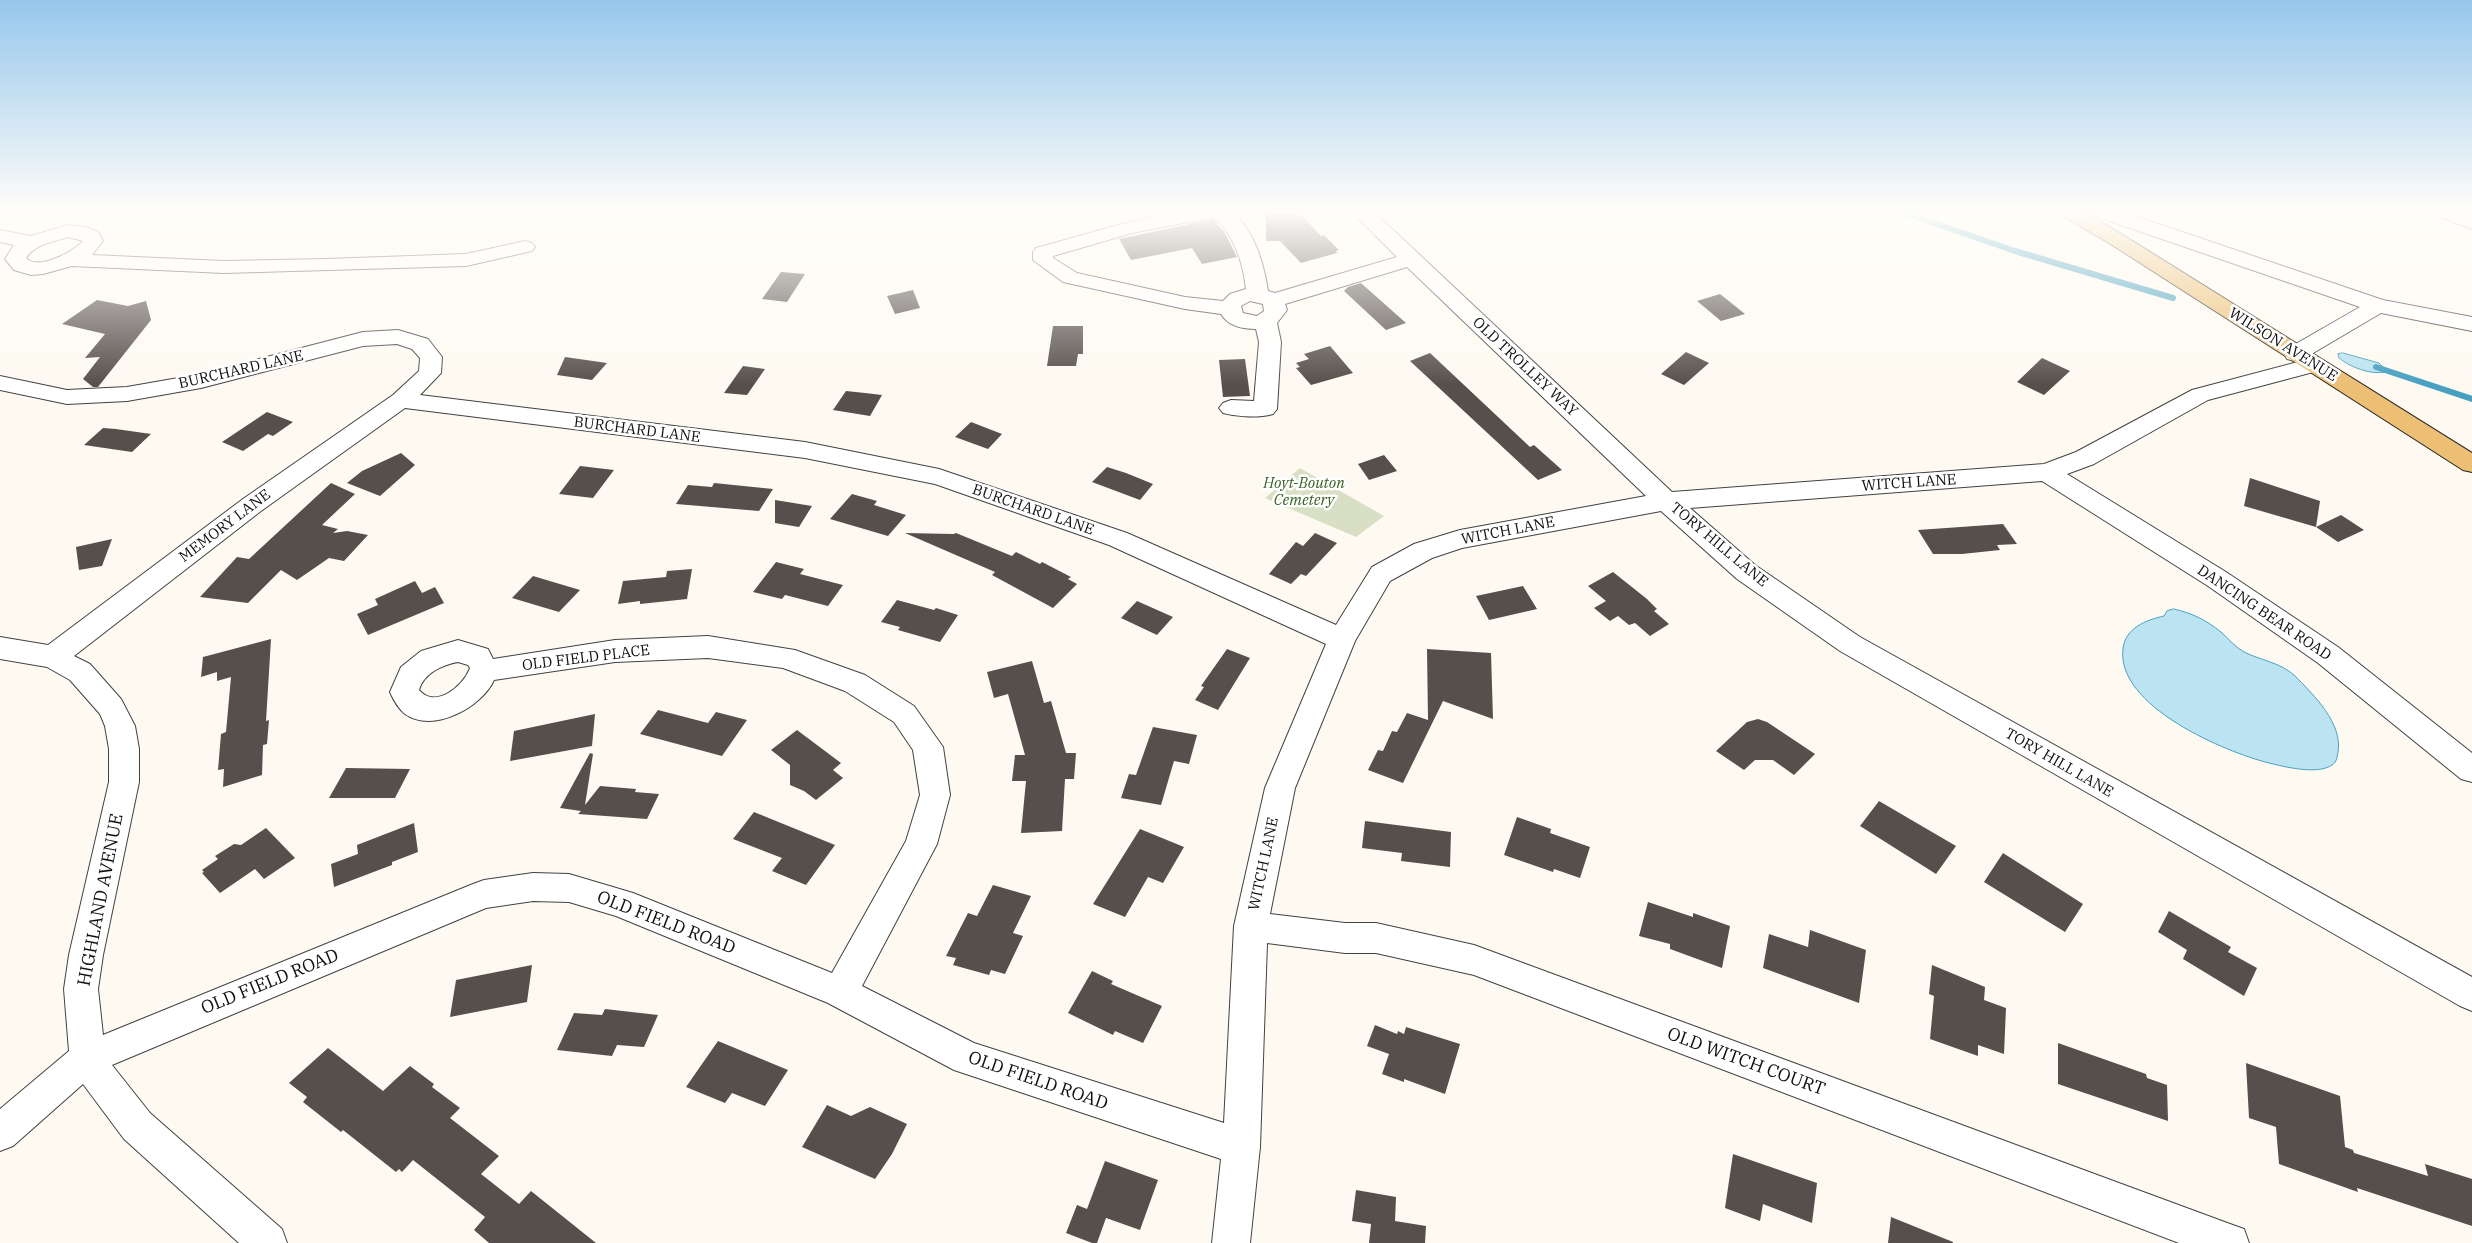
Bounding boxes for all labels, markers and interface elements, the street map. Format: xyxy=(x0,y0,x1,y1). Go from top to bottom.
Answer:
street label: WILSON AVENUE xyxy=(2225,304,2341,386)
street label: OLD TROLLEY WAY xyxy=(1469,314,1581,420)
street label: BURCHARD LANE xyxy=(177,347,305,393)
street label: BURCHARD LANE xyxy=(573,413,701,447)
street label: WITCH LANE xyxy=(1861,471,1957,495)
park label: Hoyt-Bouton Cemetery xyxy=(1263,475,1345,510)
street label: BURCHARD LANE xyxy=(970,481,1096,539)
street label: MEMORY LANE xyxy=(176,486,274,566)
street label: TORY HILL LANE xyxy=(1667,499,1771,591)
street label: WITCH LANE xyxy=(1460,513,1556,549)
street label: DANCING BEAR ROAD xyxy=(2194,561,2334,665)
street label: OLD FIELD PLACE xyxy=(521,641,651,675)
street label: TORY HILL LANE xyxy=(2002,725,2116,801)
street label: HIGHLAND AVENUE xyxy=(74,812,128,988)
street label: WITCH LANE xyxy=(1245,816,1283,912)
street label: OLD FIELD ROAD xyxy=(594,887,738,959)
street label: OLD FIELD ROAD xyxy=(198,945,342,1019)
street label: OLD WITCH COURT xyxy=(1664,1023,1828,1101)
street label: OLD FIELD ROAD xyxy=(965,1047,1111,1115)

